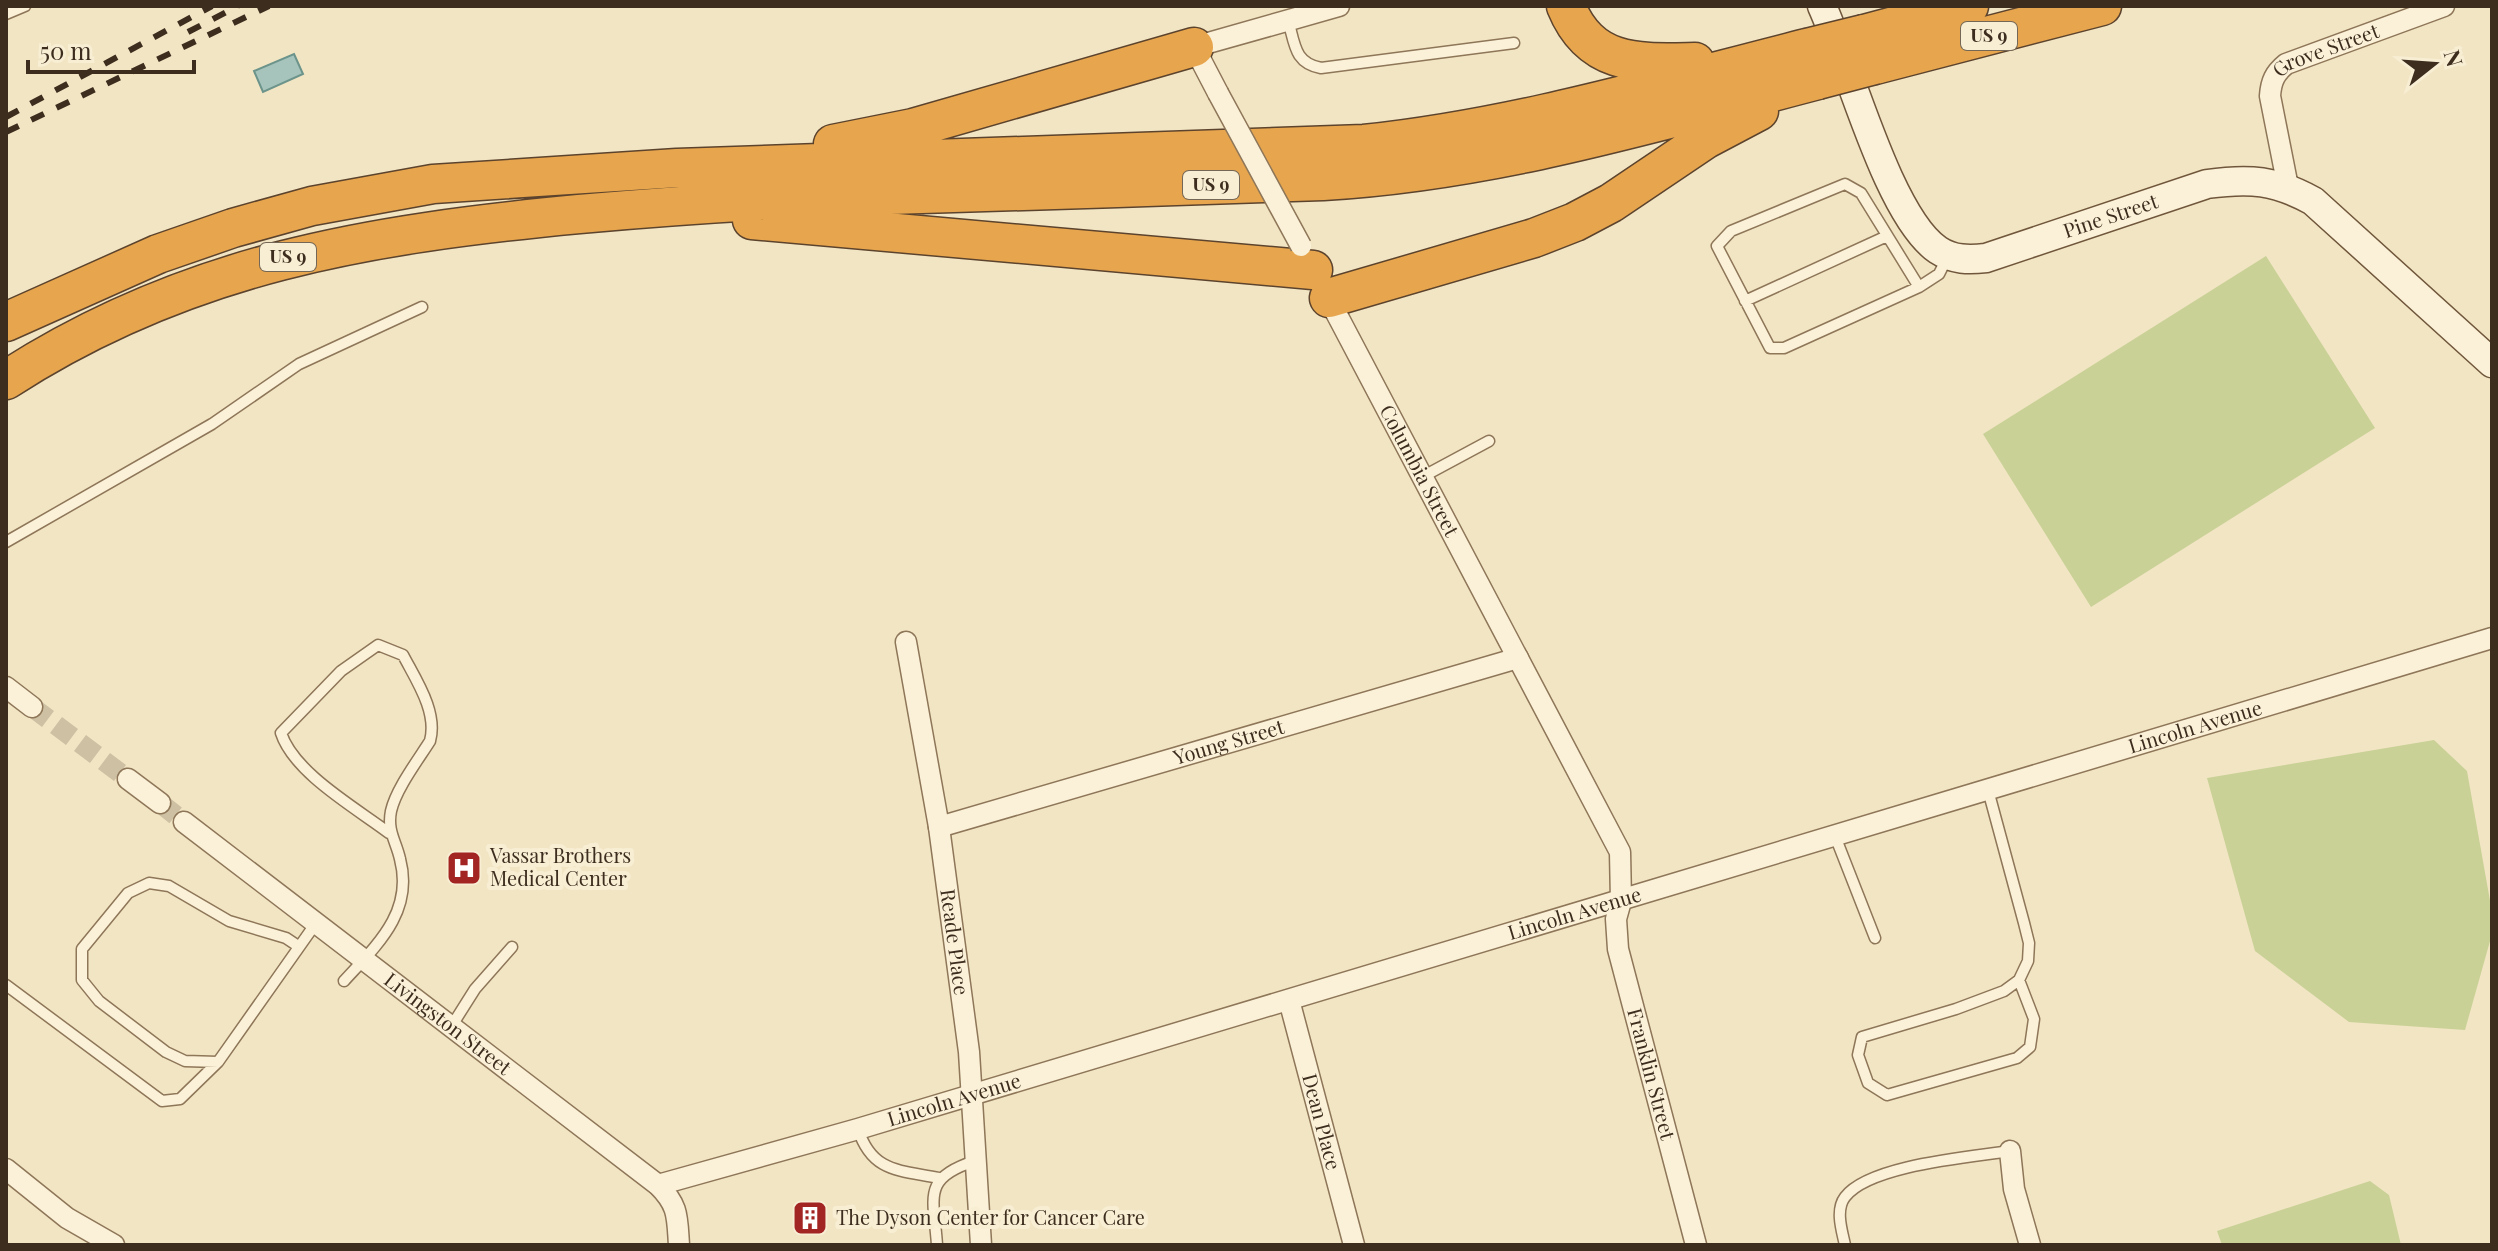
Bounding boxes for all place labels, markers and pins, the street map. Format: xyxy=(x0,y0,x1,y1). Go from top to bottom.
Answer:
place label: Vassar Brothers Medical Center xyxy=(489,841,631,891)
hospital icon: Vassar Brothers Medical Center xyxy=(445,849,483,887)
building icon: The Dyson Center for Cancer Care xyxy=(791,1199,829,1237)
place label: The Dyson Center for Cancer Care xyxy=(836,1203,1145,1230)

